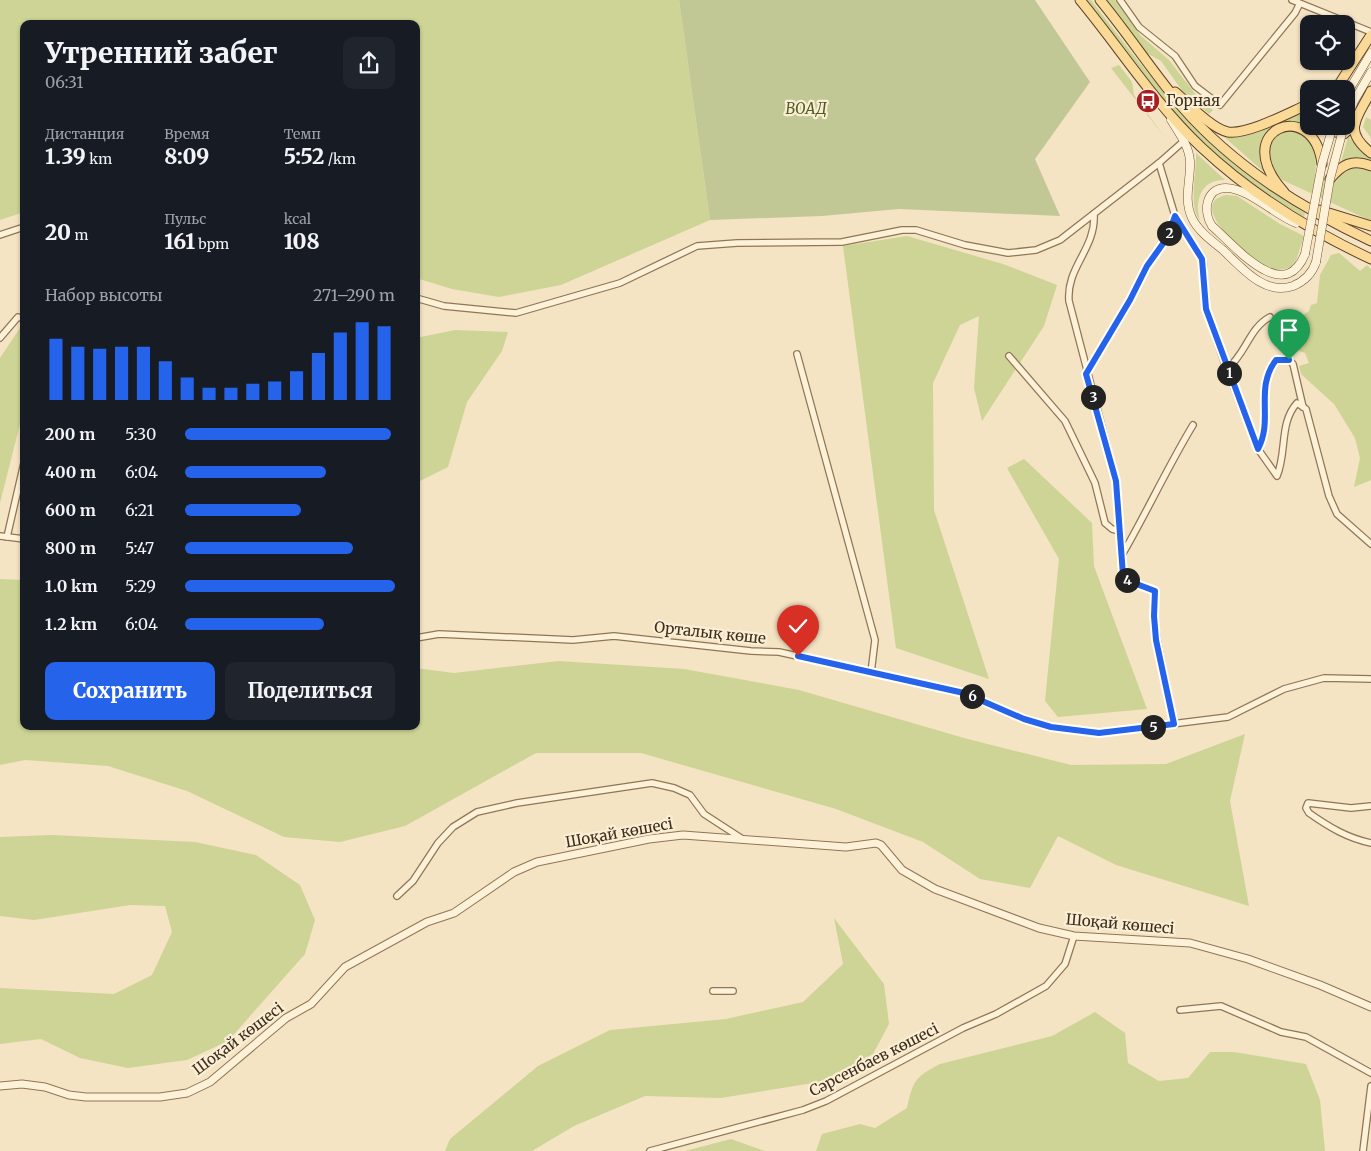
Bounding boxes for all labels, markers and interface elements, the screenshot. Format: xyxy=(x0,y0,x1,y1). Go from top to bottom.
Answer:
map controls xyxy=(1300,15,1355,135)
button: locate xyxy=(1300,15,1355,70)
text: Утренний забег xyxy=(45,35,278,71)
button: share xyxy=(343,37,395,89)
text: 06:31 xyxy=(45,72,84,92)
button: layers xyxy=(1300,80,1355,135)
bus stop icon: Горная xyxy=(1135,88,1161,114)
place label: Горная xyxy=(1166,91,1220,110)
park label: ВОАД xyxy=(785,99,827,118)
text: Дистанция xyxy=(45,125,124,143)
text: Время xyxy=(164,125,210,143)
text: Темп xyxy=(284,125,321,143)
text: 1.39 xyxy=(45,143,86,170)
text: 8:09 xyxy=(164,143,209,170)
text: 5:52 xyxy=(284,143,324,170)
text: km xyxy=(86,150,112,168)
text: /km xyxy=(324,150,356,168)
text: Пульс xyxy=(164,210,206,228)
text: kcal xyxy=(284,210,311,228)
text: 20 xyxy=(45,219,71,246)
pin: 2 xyxy=(1156,220,1182,246)
text: 2 xyxy=(1165,224,1174,242)
text: m xyxy=(71,226,88,244)
text: 161 xyxy=(164,228,195,255)
text: 108 xyxy=(284,228,320,255)
text: bpm xyxy=(195,235,229,253)
text: Набор высоты xyxy=(45,285,163,305)
text: 271–290 m xyxy=(313,285,395,305)
pin xyxy=(1268,309,1310,360)
icon: arrive xyxy=(1275,316,1303,344)
pin: 1 xyxy=(1216,360,1242,386)
text: 1 xyxy=(1226,364,1233,382)
pin: 3 xyxy=(1080,384,1106,410)
text: 3 xyxy=(1089,388,1098,406)
text: 200 m xyxy=(45,424,95,444)
text: 5:30 xyxy=(125,424,156,444)
text: 400 m xyxy=(45,462,96,482)
text: 6:04 xyxy=(125,462,158,482)
text: 600 m xyxy=(45,500,96,520)
text: 6:21 xyxy=(125,500,154,520)
text: 800 m xyxy=(45,538,96,558)
text: 5:47 xyxy=(125,538,154,558)
pin: 4 xyxy=(1114,568,1140,592)
text: 4 xyxy=(1123,571,1132,589)
text: 1.0 km xyxy=(45,576,98,596)
text: 5:29 xyxy=(125,576,156,596)
pin xyxy=(777,605,819,656)
icon: check xyxy=(784,612,812,640)
text: 1.2 km xyxy=(45,614,97,634)
text: 6:04 xyxy=(125,614,158,634)
street label: Орталық көше xyxy=(653,617,767,648)
button: Сохранить xyxy=(45,662,215,720)
button: Поделиться xyxy=(225,662,395,720)
pin: 6 xyxy=(960,684,984,708)
text: 6 xyxy=(968,687,977,705)
pin: 5 xyxy=(1140,714,1166,740)
text: 5 xyxy=(1149,718,1158,736)
street label: Шоқай көшесі xyxy=(564,814,674,851)
street label: Шоқай көшесі xyxy=(1065,909,1175,938)
street label: Шоқай көшесі xyxy=(188,998,287,1079)
street label: Сәрсенбаев көшесі xyxy=(806,1019,942,1100)

